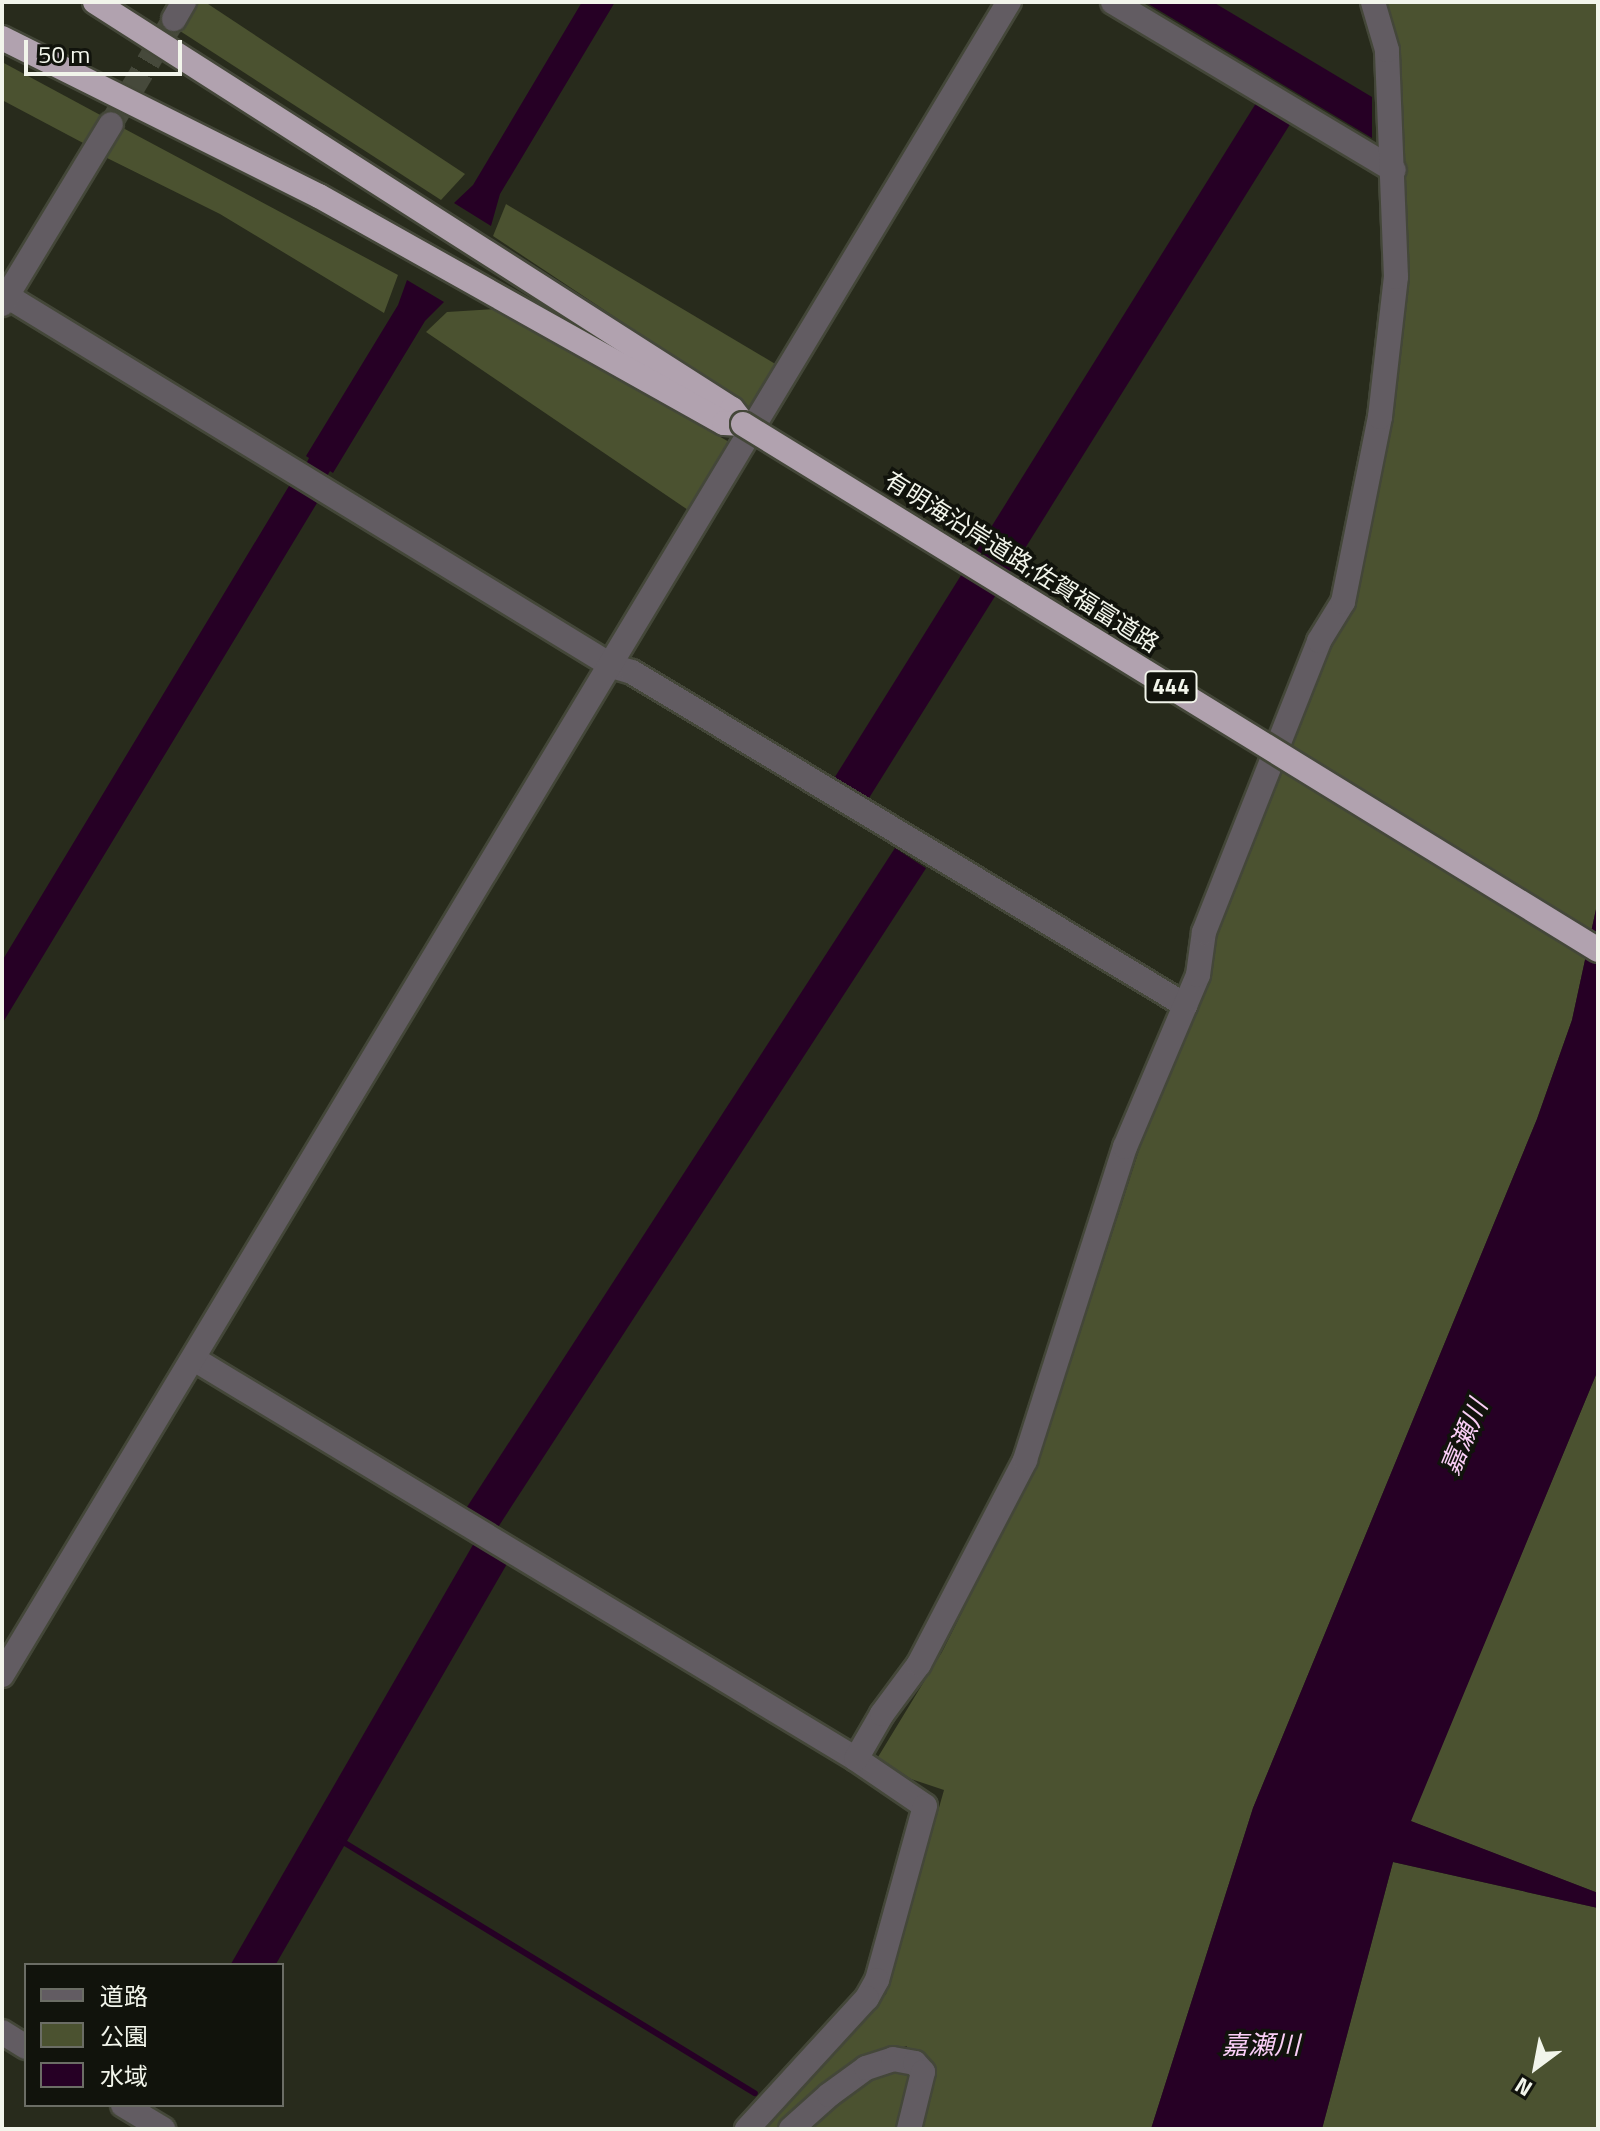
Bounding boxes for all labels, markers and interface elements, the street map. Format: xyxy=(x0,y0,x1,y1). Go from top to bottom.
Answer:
scale bar xyxy=(28,24,186,74)
text: 50 m xyxy=(38,36,90,72)
street label: 有明海沿岸道路;佐賀福富道路 xyxy=(880,466,1164,658)
road number: 444 xyxy=(1143,669,1199,705)
water label: 嘉瀬川 xyxy=(1434,1395,1494,1479)
legend xyxy=(24,1963,284,2107)
text: 道路 xyxy=(100,1978,148,2014)
text: 公園 xyxy=(100,2018,148,2054)
north arrow xyxy=(1496,2027,1576,2107)
water label: 嘉瀬川 xyxy=(1222,2029,1300,2061)
text: 水域 xyxy=(100,2058,148,2094)
text: N xyxy=(1508,2069,1539,2106)

